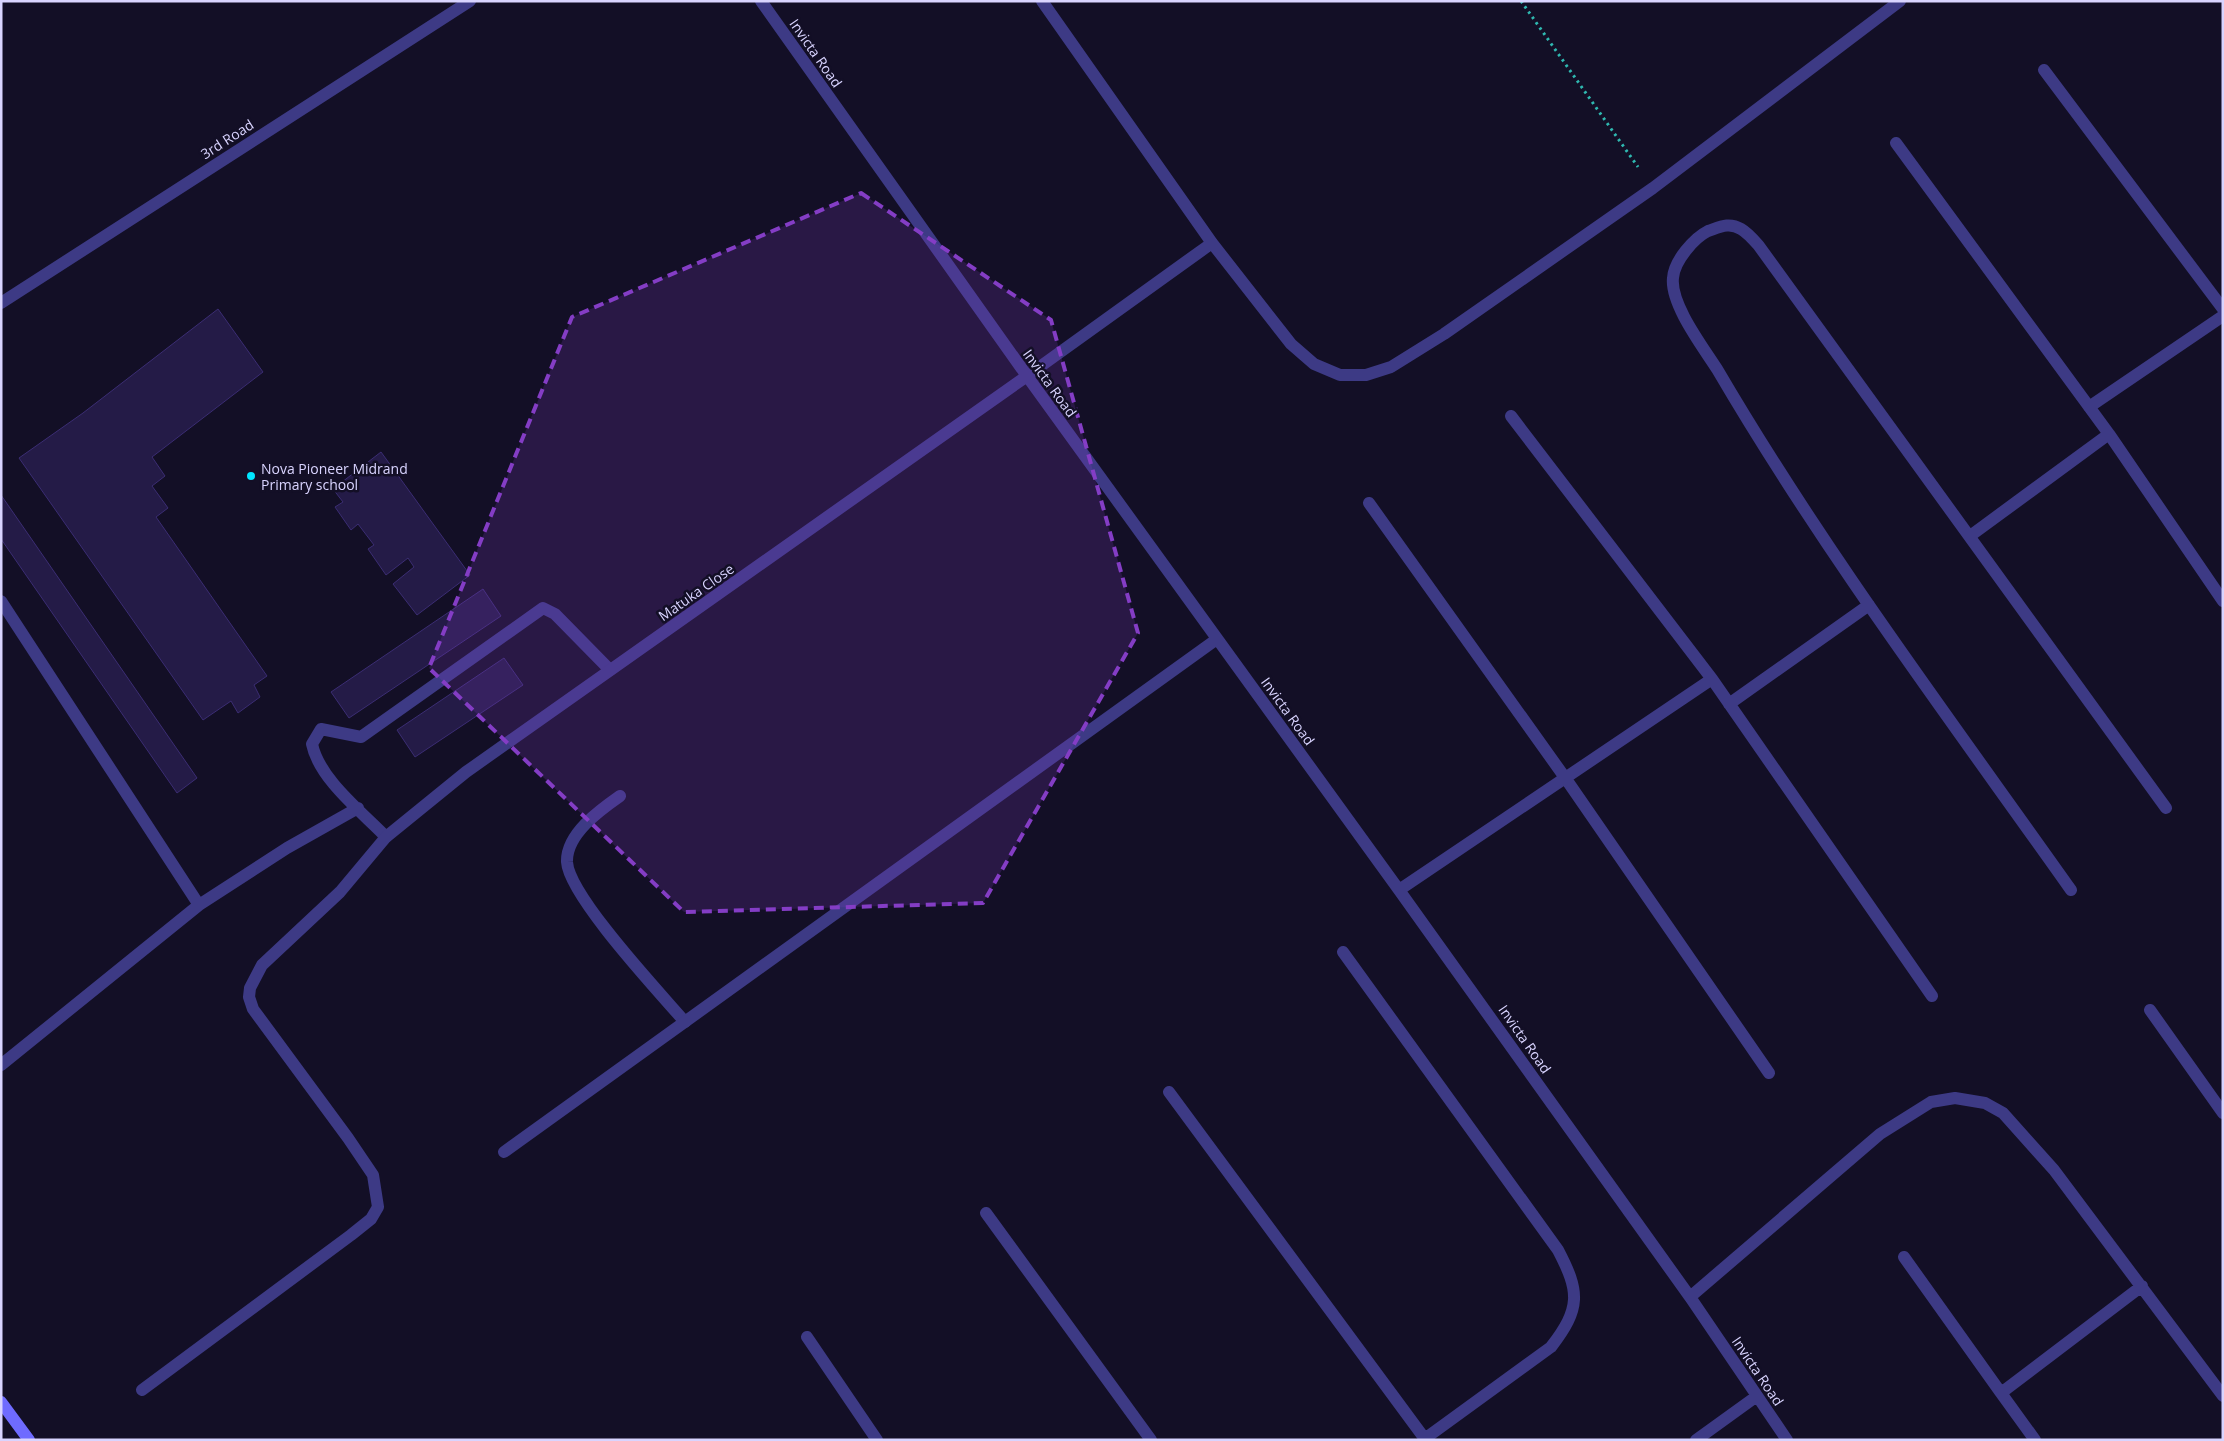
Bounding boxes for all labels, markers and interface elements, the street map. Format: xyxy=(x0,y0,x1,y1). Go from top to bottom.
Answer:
street label: Invicta Road xyxy=(785,15,847,91)
street label: 3rd Road xyxy=(197,115,257,163)
street label: Invicta Road xyxy=(1019,345,1081,421)
place label: Nova Pioneer Midrand Primary school xyxy=(261,459,408,494)
marker: Nova Pioneer Midrand Primary school xyxy=(245,470,257,482)
street label: Matuka Close xyxy=(654,559,738,625)
street label: Invicta Road xyxy=(1257,673,1319,749)
street label: Invicta Road xyxy=(1494,1001,1556,1077)
street label: Invicta Road xyxy=(1728,1333,1788,1409)

